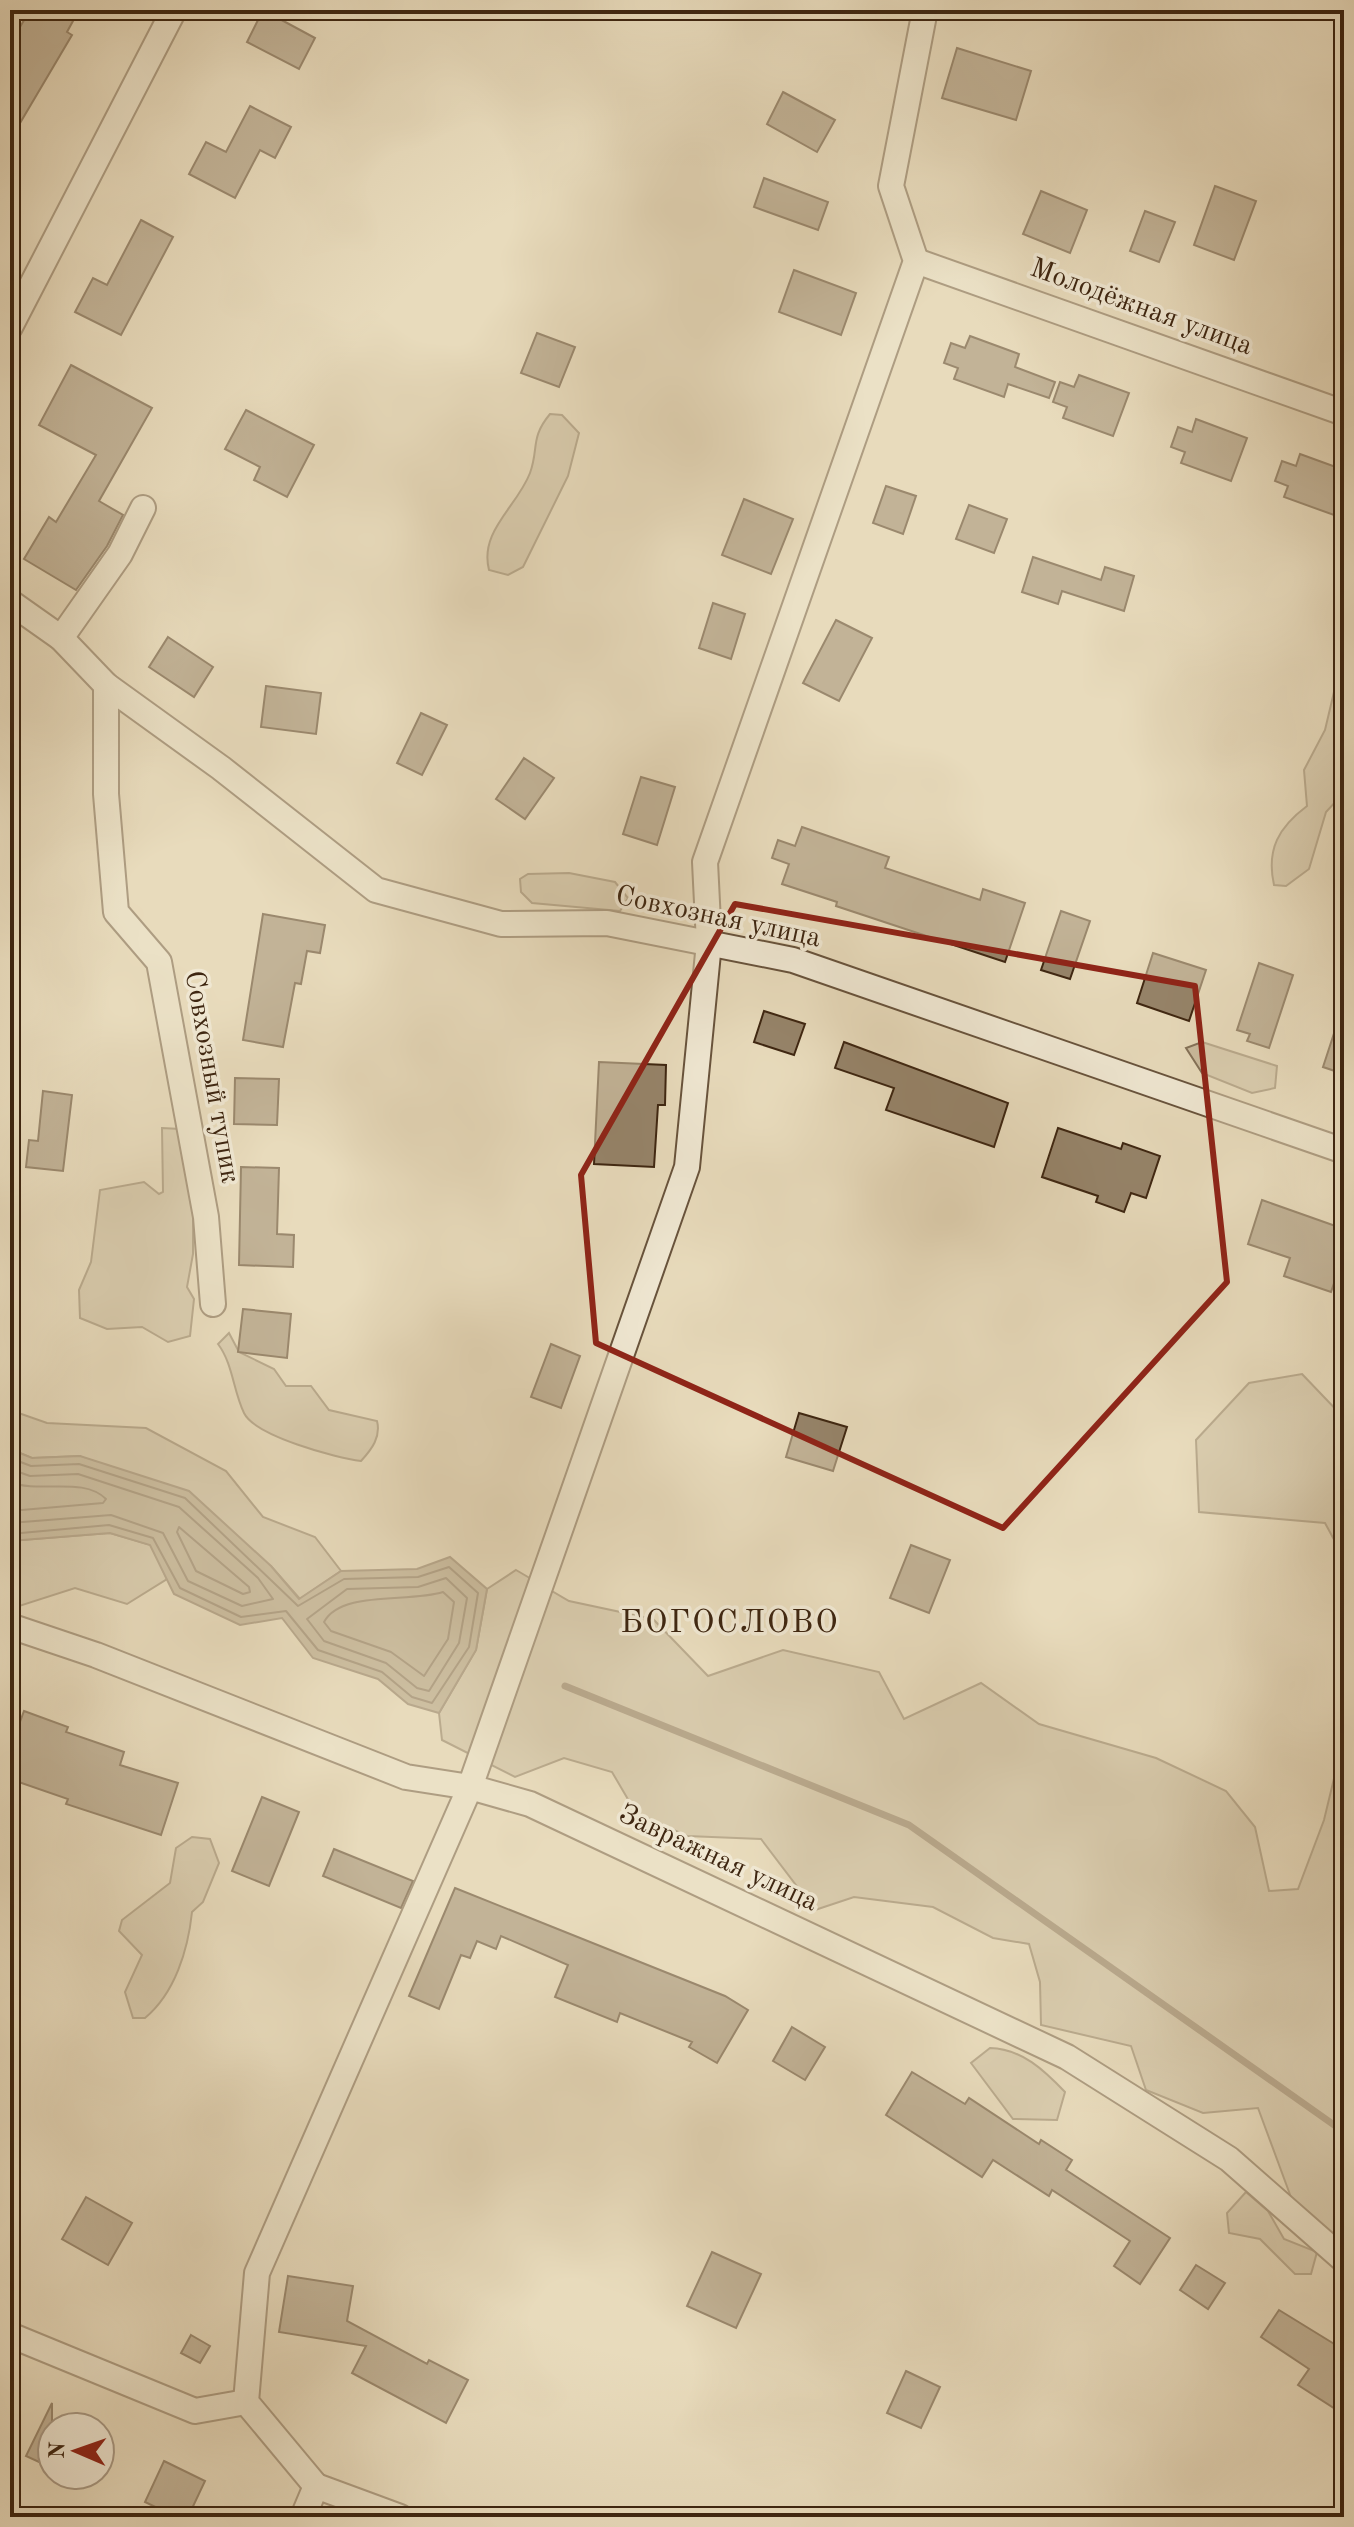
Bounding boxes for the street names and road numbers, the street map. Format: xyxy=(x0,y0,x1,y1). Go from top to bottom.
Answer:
street label: Молодёжная улица xyxy=(1026,255,1256,361)
street label: Совхозная улица xyxy=(613,883,823,953)
street label: Совхозный тупик xyxy=(179,969,243,1185)
street label: Завражная улица xyxy=(614,1801,822,1917)

